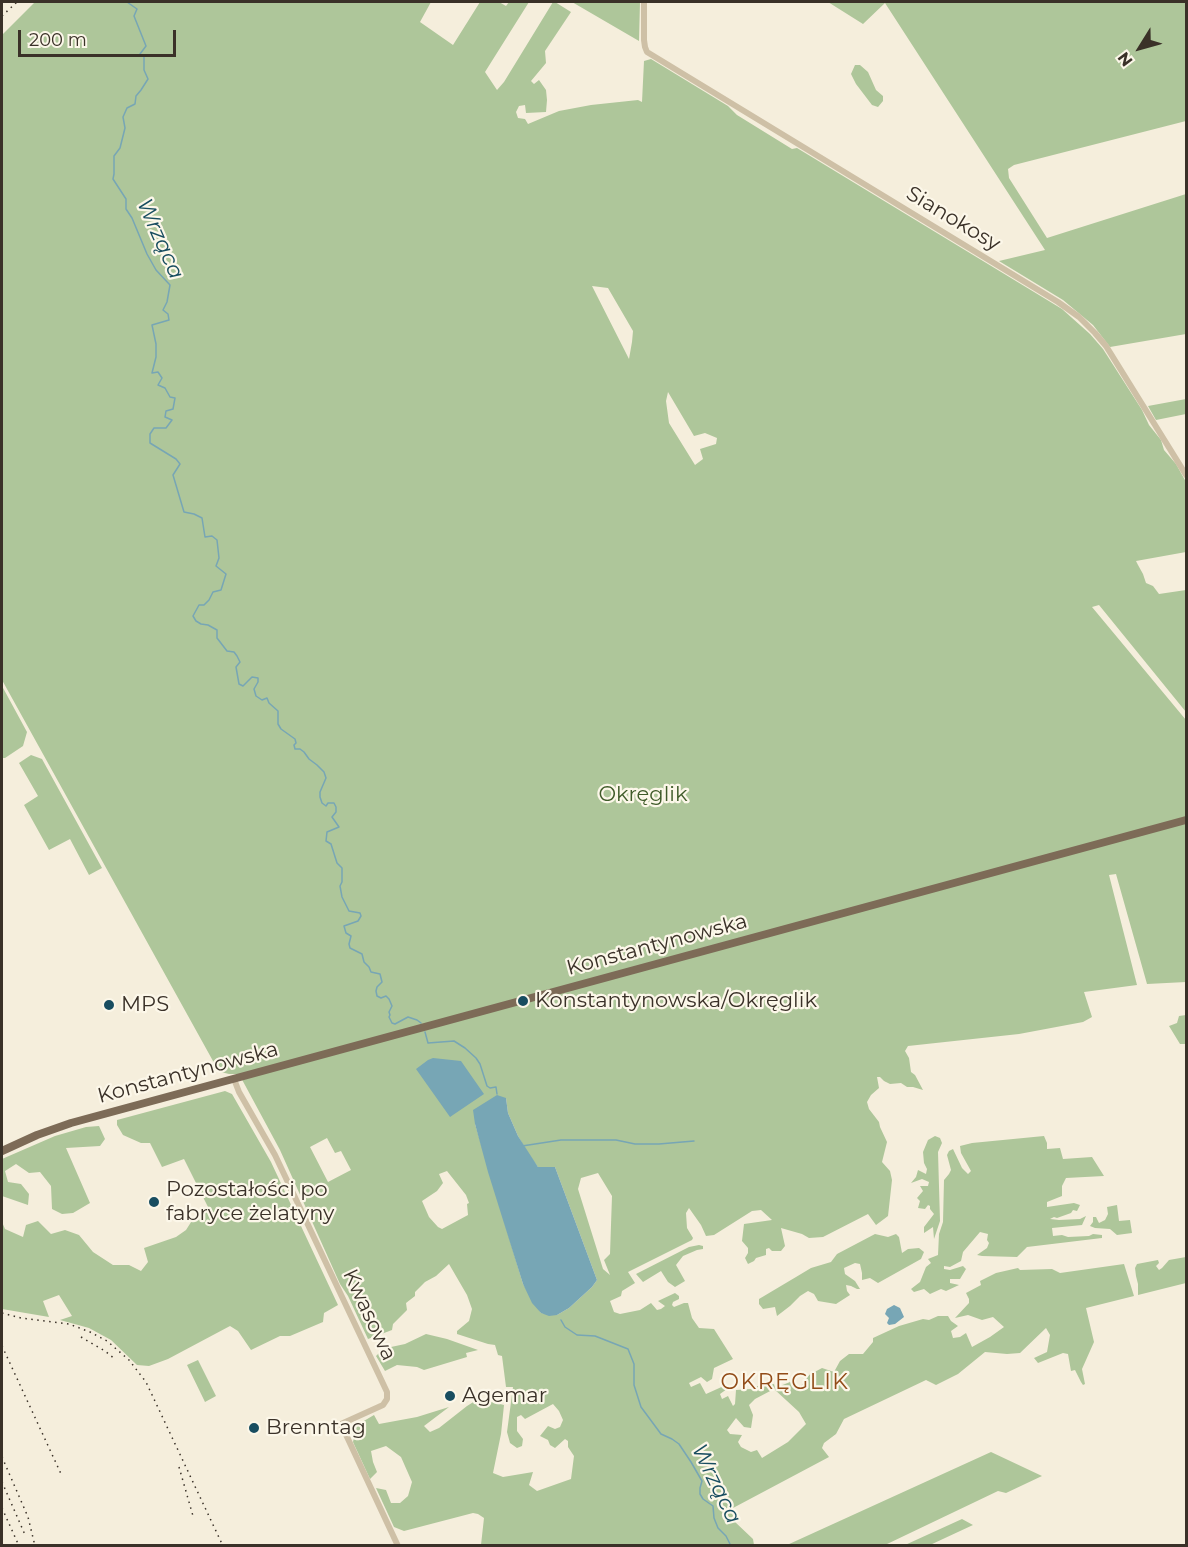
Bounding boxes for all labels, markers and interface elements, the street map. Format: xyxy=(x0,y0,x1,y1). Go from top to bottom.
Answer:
scale bar xyxy=(21,18,178,56)
north arrow xyxy=(1110,18,1170,78)
text: 200 m xyxy=(29,29,87,51)
text: N xyxy=(1114,48,1137,70)
street label: Sianokosy xyxy=(901,181,1005,257)
water label: Wrząca xyxy=(131,195,189,283)
park label: Okręglik xyxy=(598,782,688,808)
street label: Konstantynowska xyxy=(564,909,750,981)
place label: Konstantynowska/Okręglik xyxy=(535,988,817,1014)
place label: MPS xyxy=(121,992,169,1018)
marker: Konstantynowska/Okręglik xyxy=(516,994,530,1008)
marker: MPS xyxy=(102,998,116,1012)
street label: Konstantynowska xyxy=(95,1037,281,1109)
place label: Pozostałości po fabryce żelatyny xyxy=(166,1177,334,1227)
marker: Pozostałości po fabryce żelatyny xyxy=(147,1195,161,1209)
street label: Kwasowa xyxy=(337,1265,401,1365)
district label: OKRĘGLIK xyxy=(721,1370,849,1396)
place label: Agemar xyxy=(462,1383,547,1409)
marker: Agemar xyxy=(443,1389,457,1403)
place label: Brenntag xyxy=(266,1415,366,1441)
marker: Brenntag xyxy=(247,1421,261,1435)
water label: Wrząca xyxy=(685,1440,747,1528)

